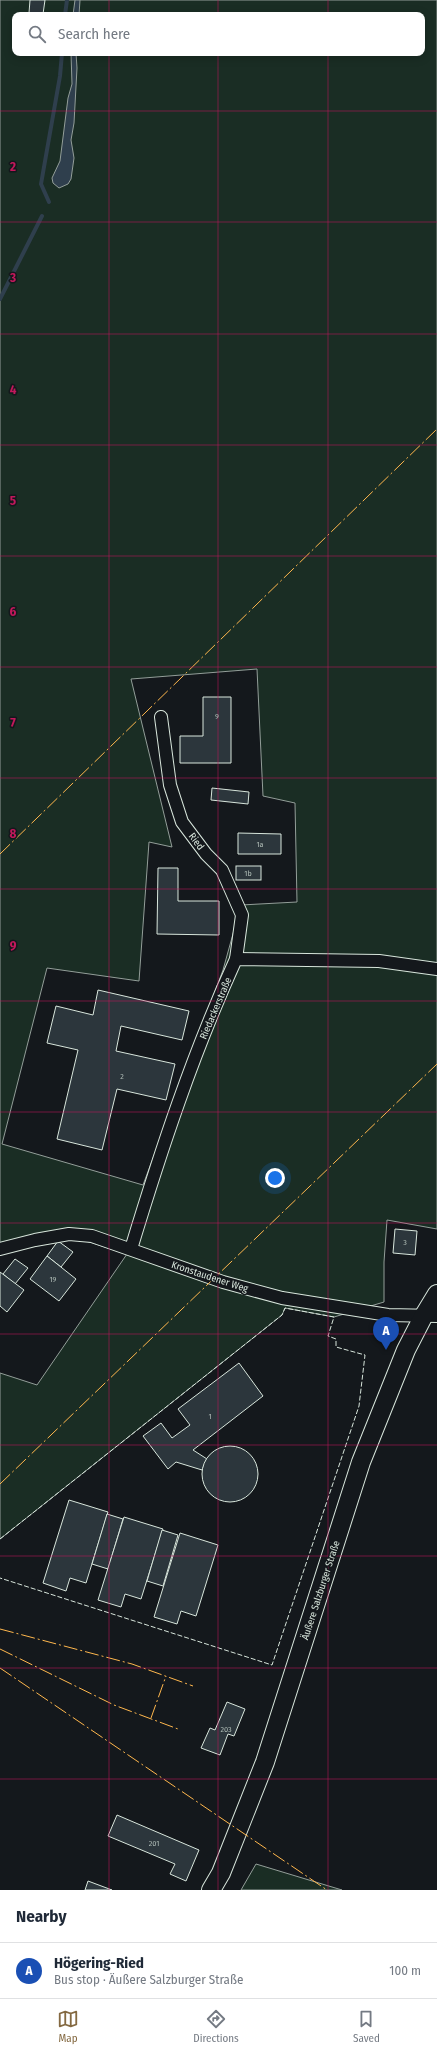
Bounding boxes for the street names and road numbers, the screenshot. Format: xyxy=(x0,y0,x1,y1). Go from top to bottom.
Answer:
street label: Ried xyxy=(186,831,206,853)
street label: Riedackerstraße xyxy=(197,976,234,1041)
street label: Kronstaudener Weg xyxy=(170,1259,250,1295)
street label: Äußere Salzburger Straße xyxy=(298,1539,343,1641)

